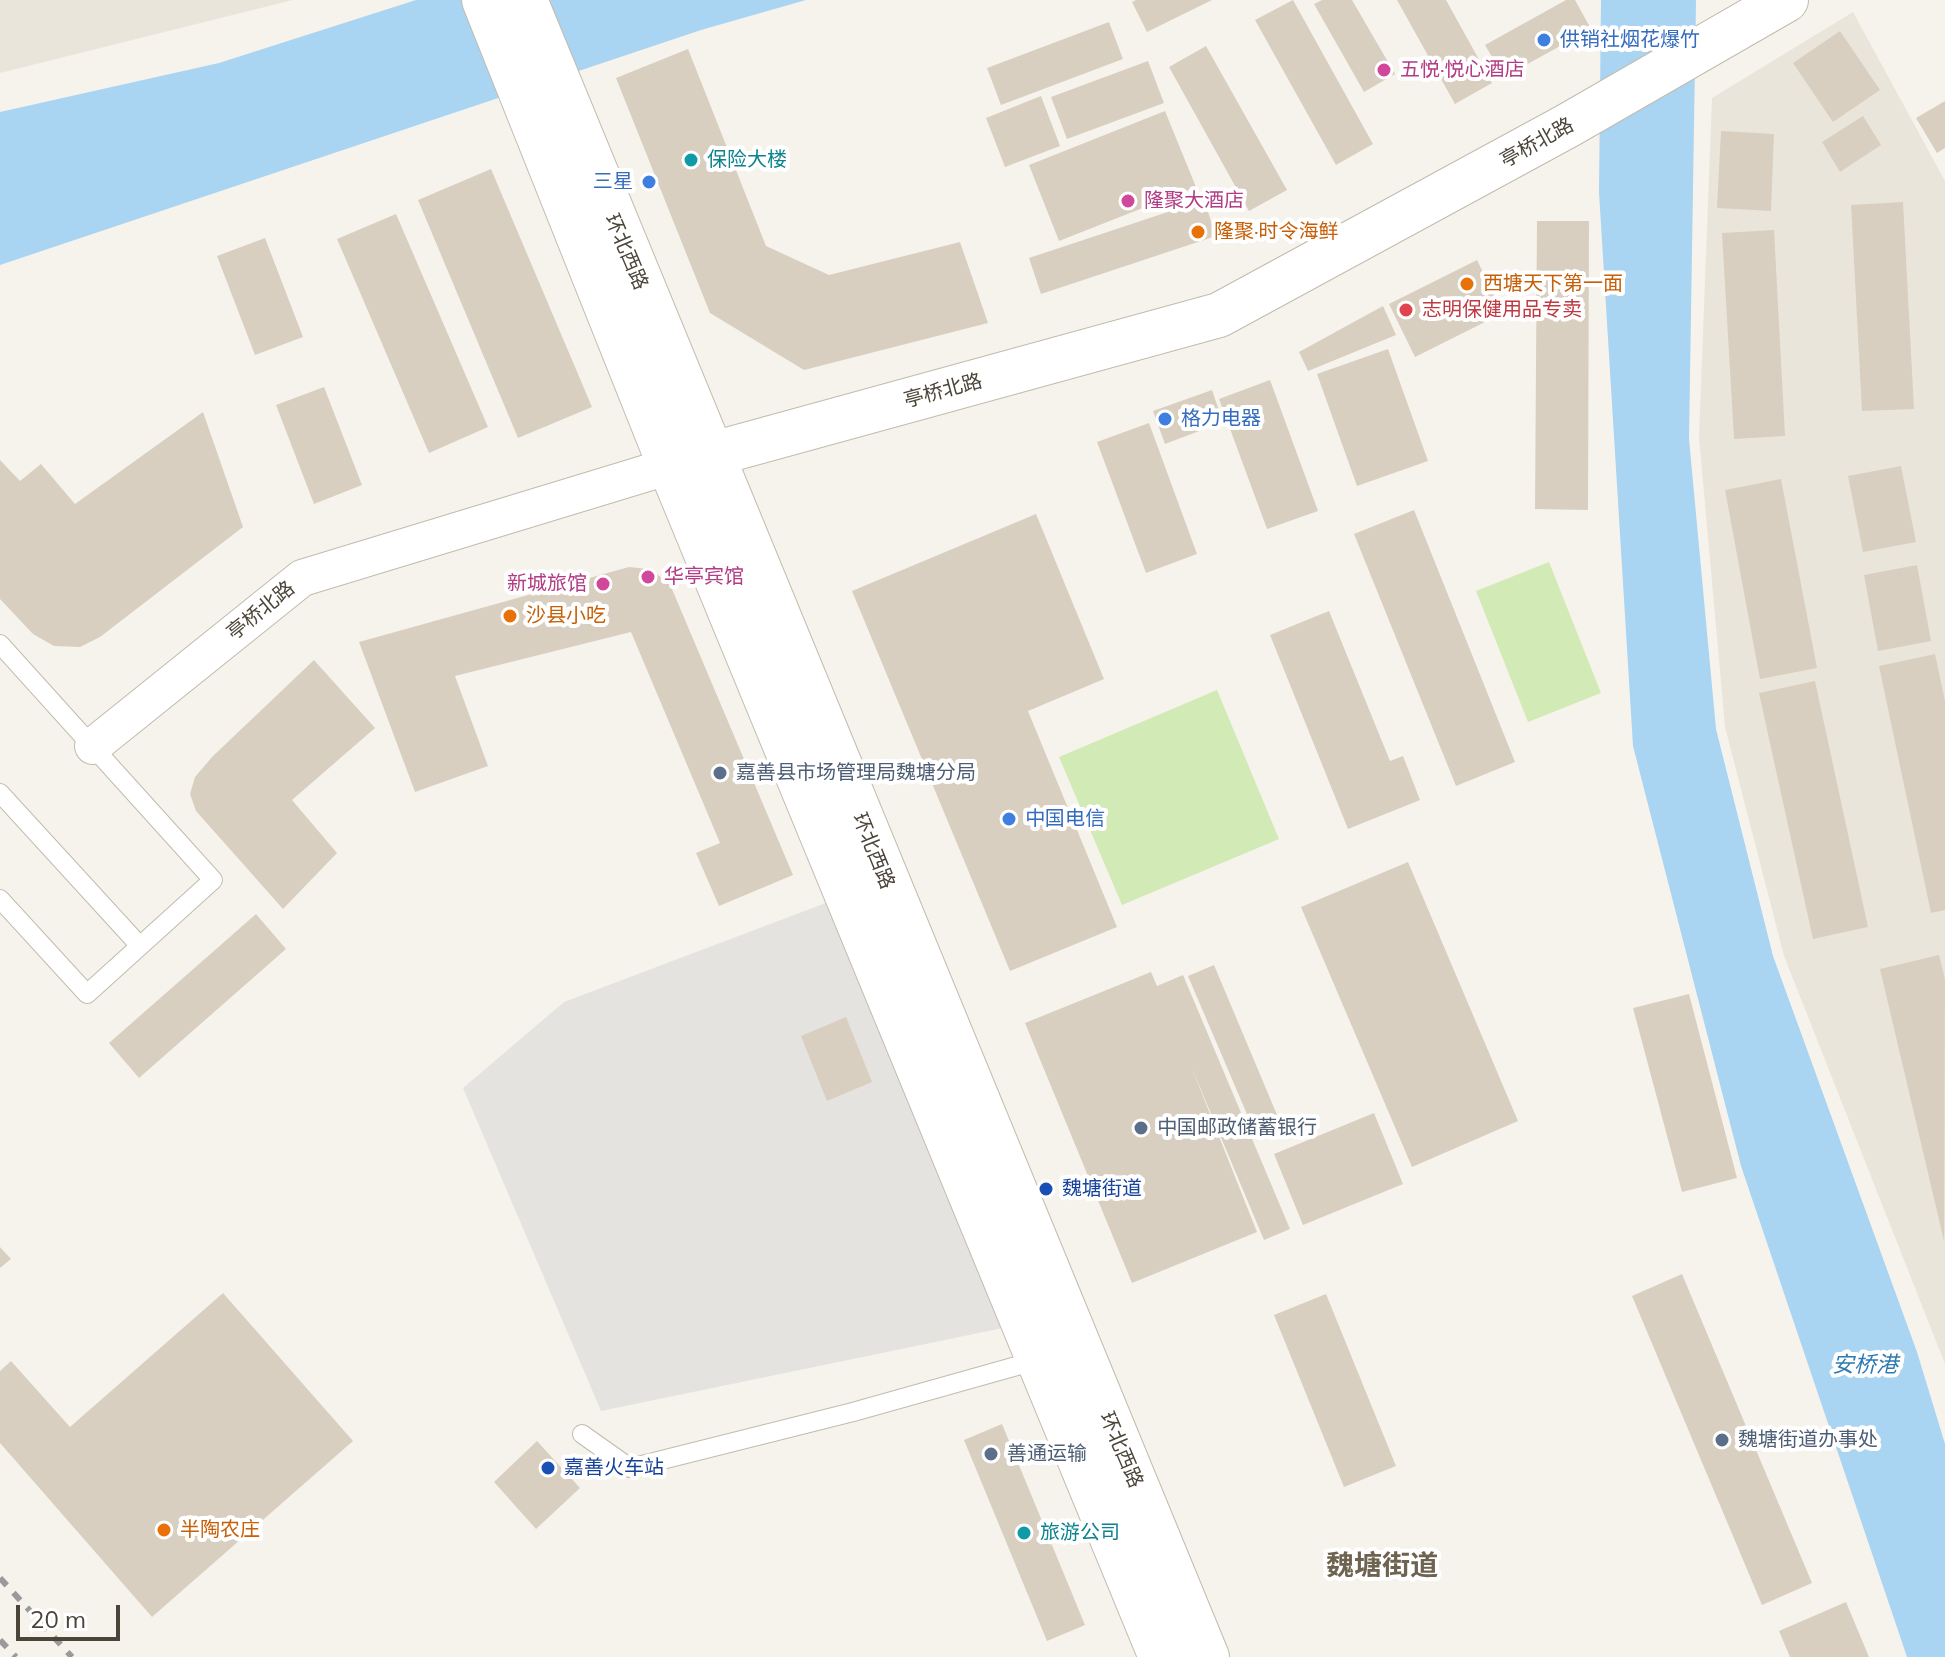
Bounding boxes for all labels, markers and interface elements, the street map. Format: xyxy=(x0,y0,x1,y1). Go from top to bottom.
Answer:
place label: 供销社烟花爆竹 xyxy=(1560,28,1700,52)
marker: 供销社烟花爆竹 xyxy=(1535,31,1553,49)
place label: 五悦·悦心酒店 xyxy=(1400,58,1525,82)
marker: 五悦·悦心酒店 xyxy=(1375,61,1393,79)
street label: 亭桥北路 xyxy=(1496,113,1578,173)
place label: 保险大楼 xyxy=(707,148,787,172)
marker: 保险大楼 xyxy=(682,151,700,169)
place label: 三星 xyxy=(593,170,633,194)
marker: 三星 xyxy=(640,173,658,191)
place label: 隆聚大酒店 xyxy=(1144,189,1244,213)
marker: 隆聚大酒店 xyxy=(1119,192,1137,210)
street label: 环北西路 xyxy=(599,210,653,294)
place label: 隆聚·时令海鲜 xyxy=(1214,220,1339,244)
marker: 隆聚·时令海鲜 xyxy=(1189,223,1207,241)
place label: 西塘天下第一面 xyxy=(1483,272,1623,296)
marker: 西塘天下第一面 xyxy=(1458,275,1476,293)
place label: 志明保健用品专卖 xyxy=(1422,298,1582,322)
marker: 志明保健用品专卖 xyxy=(1397,301,1415,319)
street label: 亭桥北路 xyxy=(901,369,985,413)
place label: 格力电器 xyxy=(1181,407,1261,431)
marker: 格力电器 xyxy=(1156,410,1174,428)
place label: 华亭宾馆 xyxy=(664,565,744,589)
marker: 华亭宾馆 xyxy=(639,568,657,586)
place label: 新城旅馆 xyxy=(507,572,587,596)
marker: 新城旅馆 xyxy=(594,575,612,593)
street label: 亭桥北路 xyxy=(222,577,300,645)
place label: 沙县小吃 xyxy=(526,604,606,628)
marker: 沙县小吃 xyxy=(501,607,519,625)
place label: 嘉善县市场管理局魏塘分局 xyxy=(736,761,976,785)
marker: 嘉善县市场管理局魏塘分局 xyxy=(711,764,729,782)
place label: 中国电信 xyxy=(1025,807,1105,831)
street label: 环北西路 xyxy=(847,809,899,893)
marker: 中国电信 xyxy=(1000,810,1018,828)
place label: 中国邮政储蓄银行 xyxy=(1157,1116,1317,1140)
marker: 中国邮政储蓄银行 xyxy=(1132,1119,1150,1137)
place label: 魏塘街道 xyxy=(1062,1177,1142,1201)
marker: 魏塘街道 xyxy=(1037,1180,1055,1198)
water label: 安桥港 xyxy=(1832,1352,1898,1378)
street label: 环北西路 xyxy=(1094,1408,1148,1492)
place label: 魏塘街道办事处 xyxy=(1738,1428,1878,1452)
marker: 魏塘街道办事处 xyxy=(1713,1431,1731,1449)
place label: 善通运输 xyxy=(1007,1442,1087,1466)
marker: 善通运输 xyxy=(982,1445,1000,1463)
place label: 嘉善火车站 xyxy=(564,1456,664,1480)
marker: 嘉善火车站 xyxy=(539,1459,557,1477)
place label: 半陶农庄 xyxy=(180,1518,260,1542)
marker: 半陶农庄 xyxy=(155,1521,173,1539)
place label: 旅游公司 xyxy=(1040,1521,1120,1545)
marker: 旅游公司 xyxy=(1015,1524,1033,1542)
district label: 魏塘街道 xyxy=(1326,1550,1438,1584)
scale bar xyxy=(20,1589,124,1639)
text: 20 m xyxy=(30,1604,86,1634)

